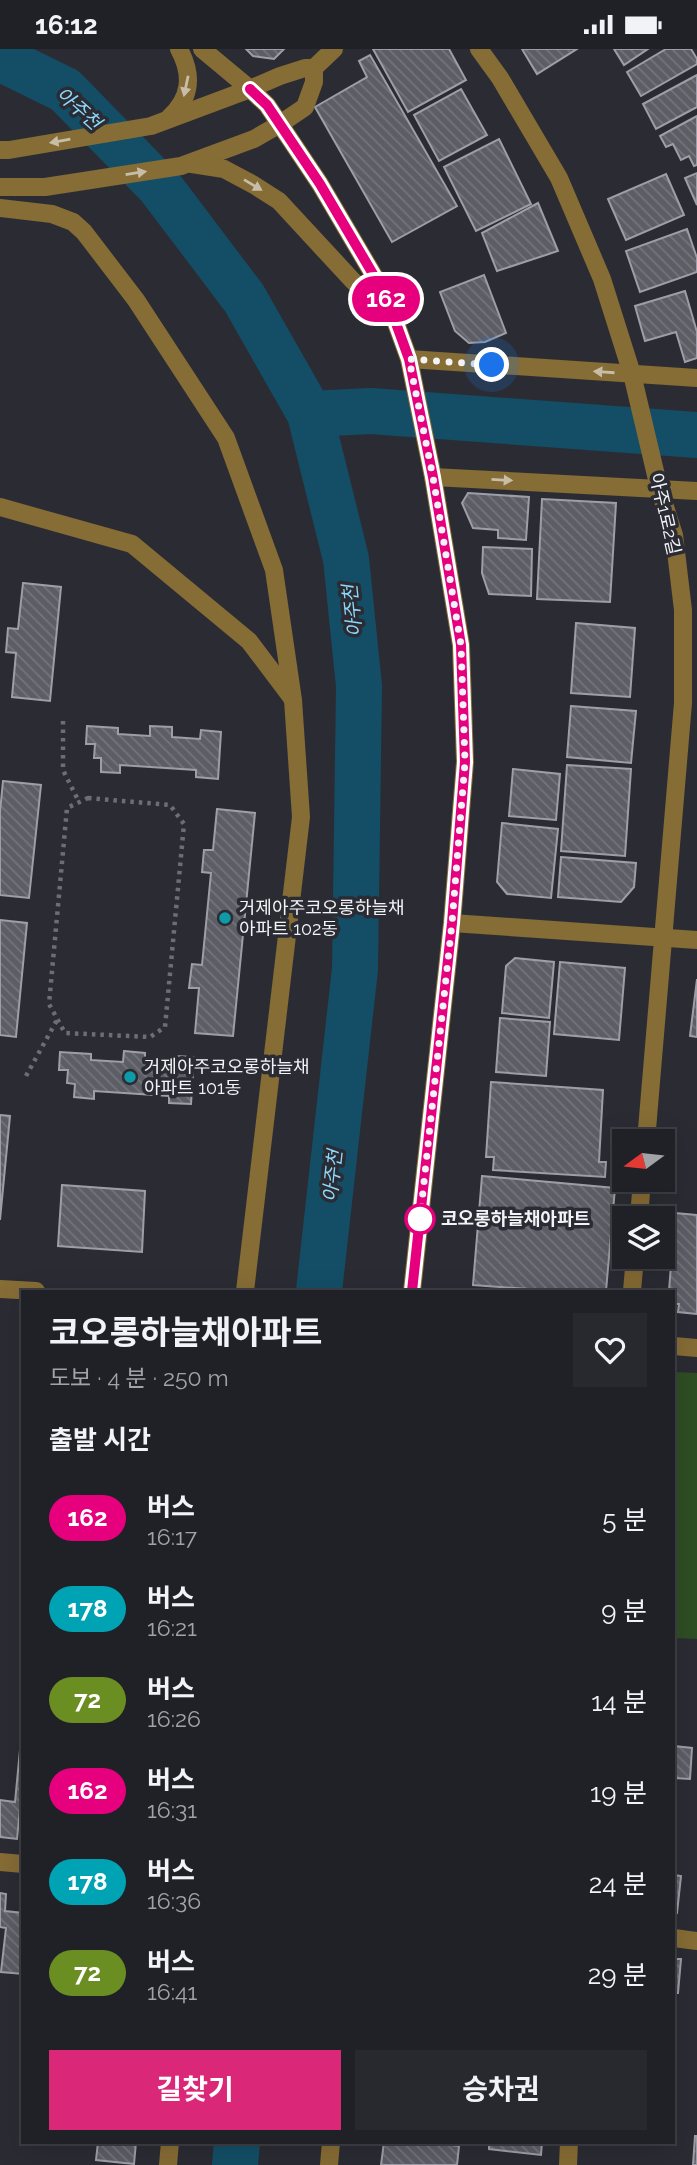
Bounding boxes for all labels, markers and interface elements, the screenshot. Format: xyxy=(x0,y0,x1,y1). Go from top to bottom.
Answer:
text: 16:12 xyxy=(35,10,98,40)
one-way arrow xyxy=(181,75,192,97)
water label: 아주천 xyxy=(52,82,107,135)
one-way arrow xyxy=(49,136,71,147)
one-way arrow xyxy=(126,167,148,178)
one-way arrow xyxy=(243,179,262,191)
line badge: 162 xyxy=(346,276,426,322)
text: 162 xyxy=(366,284,406,313)
your location xyxy=(474,347,509,382)
one-way arrow xyxy=(593,366,615,377)
street label: 아주1로2길 xyxy=(646,471,685,557)
one-way arrow xyxy=(491,475,513,486)
water label: 아주천 xyxy=(338,582,366,638)
place label: 거제아주코오롱하늘채 아파트 102동 xyxy=(239,897,405,939)
marker: 거제아주코오롱하늘채 아파트 102동 xyxy=(217,910,233,926)
place label: 거제아주코오롱하늘채 아파트 101동 xyxy=(144,1056,310,1098)
marker: 거제아주코오롱하늘채 아파트 101동 xyxy=(122,1069,138,1085)
north arrow xyxy=(612,1129,676,1192)
map controls xyxy=(612,1129,675,1269)
water label: 아주천 xyxy=(318,1147,346,1203)
marker: 코오롱하늘채아파트 xyxy=(405,1204,435,1234)
button: layers xyxy=(612,1206,675,1269)
place label: 코오롱하늘채아파트 xyxy=(441,1208,590,1229)
text: 코오롱하늘채아파트 xyxy=(49,1313,322,1352)
button: heart xyxy=(573,1313,647,1387)
text: 도보 · 4 분 · 250 m xyxy=(49,1364,229,1391)
text: 출발 시간 xyxy=(49,1425,151,1455)
text: 버스 xyxy=(147,1492,195,1522)
text: 162 xyxy=(68,1503,107,1532)
text: 5 분 xyxy=(602,1505,647,1535)
text: 16:17 xyxy=(147,1523,197,1550)
text: 버스 xyxy=(147,1583,195,1613)
text: 178 xyxy=(68,1594,107,1623)
text: 9 분 xyxy=(601,1596,647,1626)
text: 16:21 xyxy=(147,1614,197,1641)
text: 버스 xyxy=(147,1674,195,1704)
text: 72 xyxy=(74,1685,101,1714)
text: 14 분 xyxy=(591,1687,647,1717)
text: 16:26 xyxy=(147,1705,201,1732)
text: 버스 xyxy=(147,1765,195,1795)
text: 162 xyxy=(68,1776,107,1805)
text: 19 분 xyxy=(590,1778,647,1808)
text: 16:31 xyxy=(147,1796,197,1823)
text: 버스 xyxy=(147,1856,195,1886)
text: 178 xyxy=(68,1867,107,1896)
text: 24 분 xyxy=(589,1869,647,1899)
text: 16:36 xyxy=(147,1887,201,1914)
text: 버스 xyxy=(147,1947,195,1977)
text: 72 xyxy=(74,1958,101,1987)
text: 29 분 xyxy=(588,1960,647,1990)
text: 16:41 xyxy=(147,1978,197,2005)
button: 길찾기 xyxy=(49,2050,341,2130)
button: 승차권 xyxy=(355,2050,647,2130)

